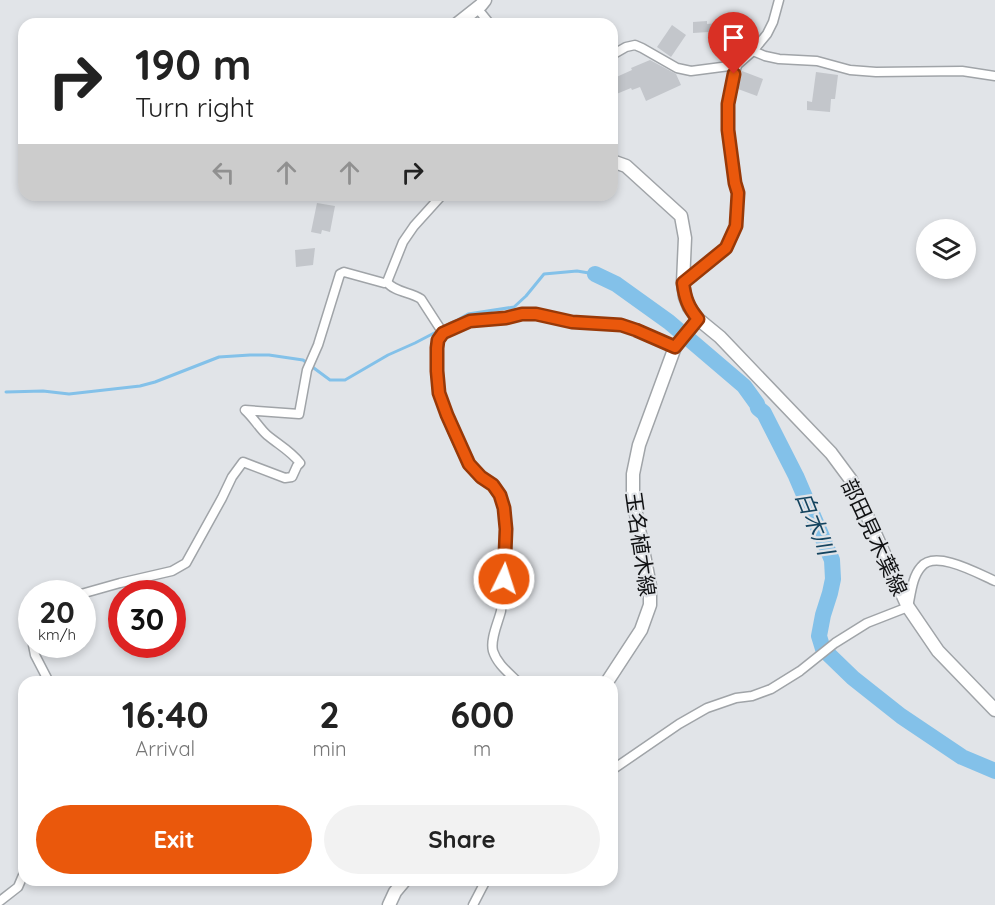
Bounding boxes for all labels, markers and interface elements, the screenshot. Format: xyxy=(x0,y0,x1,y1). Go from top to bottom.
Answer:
pin xyxy=(708,12,759,74)
icon: arrive xyxy=(717,21,750,54)
text: 190 m xyxy=(135,38,251,91)
icon: right xyxy=(36,42,114,120)
text: Turn right xyxy=(135,90,254,124)
icon: left xyxy=(207,156,240,189)
icon: ahead xyxy=(270,156,303,189)
icon: ahead xyxy=(333,156,366,189)
icon: right xyxy=(396,156,429,189)
map controls xyxy=(916,219,976,279)
button: layers xyxy=(916,219,976,279)
street label: 部田見木葉線 xyxy=(837,474,913,600)
water label: 白木川 xyxy=(790,487,841,561)
street label: 玉名植木線 xyxy=(621,490,661,598)
position arrow xyxy=(472,547,536,611)
speed limit sign: 30 xyxy=(108,580,186,658)
text: 20 xyxy=(39,593,75,631)
text: km/h xyxy=(38,625,76,644)
text: 16:40 xyxy=(122,692,209,737)
text: 2 xyxy=(319,692,340,737)
text: 600 xyxy=(450,692,514,737)
text: Arrival xyxy=(135,736,195,761)
text: min xyxy=(312,736,346,761)
text: m xyxy=(473,736,491,761)
button: Exit xyxy=(36,805,312,874)
button: Share xyxy=(324,805,600,874)

